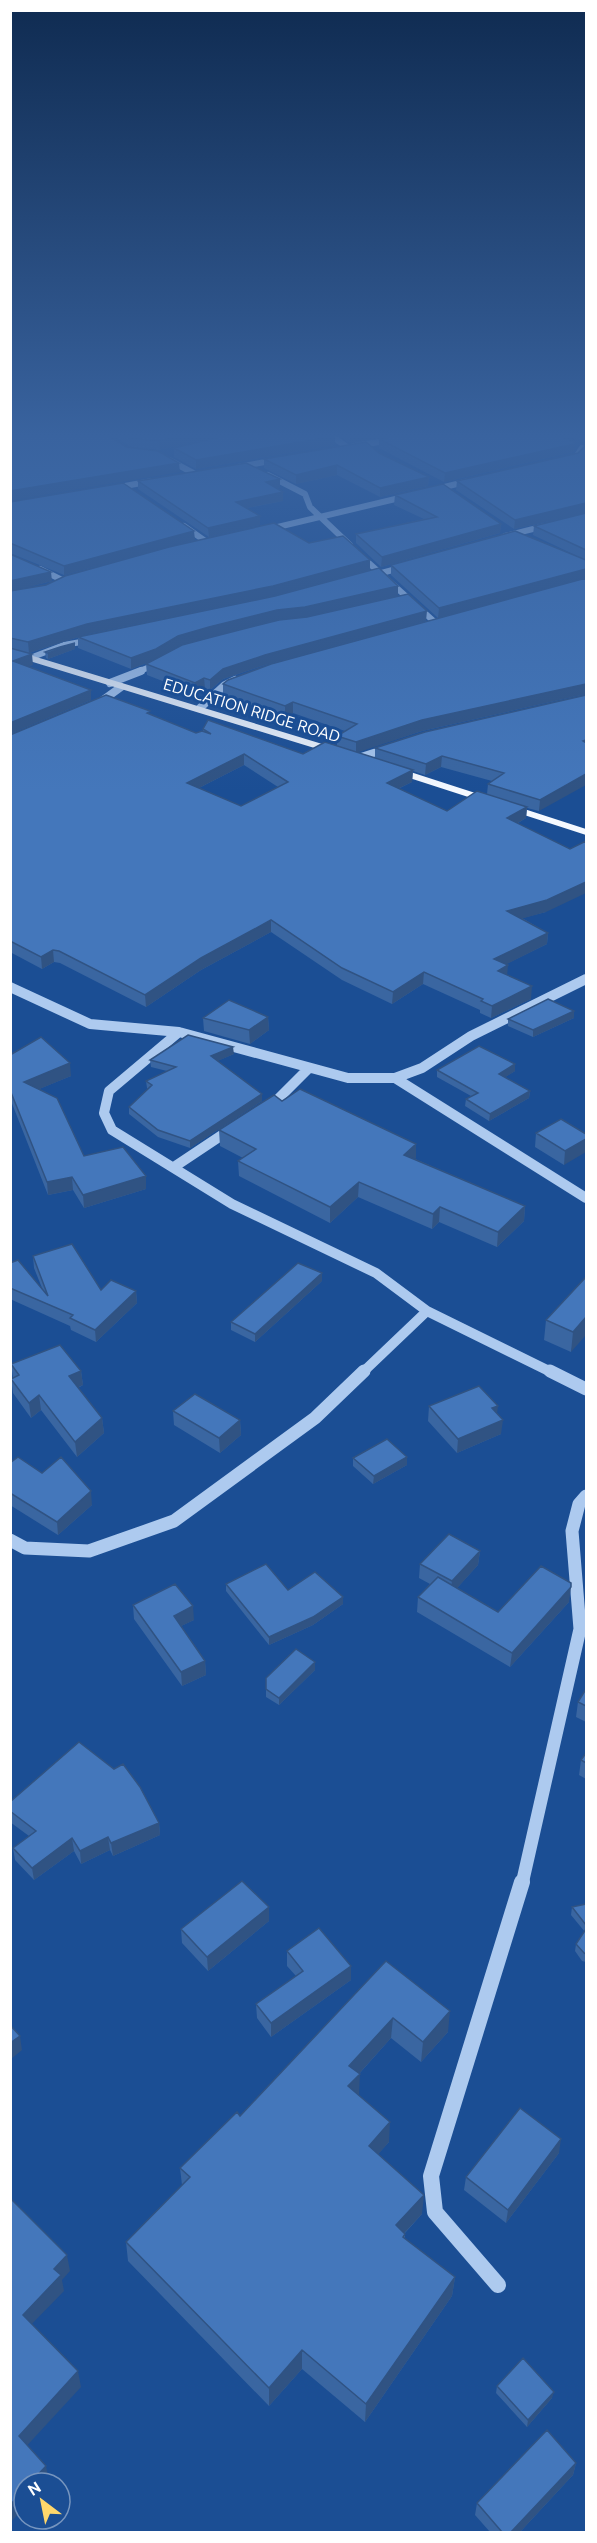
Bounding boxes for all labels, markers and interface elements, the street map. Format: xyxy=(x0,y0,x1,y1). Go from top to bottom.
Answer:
street label: EDUCATION RIDGE ROAD xyxy=(161,675,343,745)
north arrow xyxy=(12,2471,72,2531)
text: N xyxy=(24,2477,44,2499)

